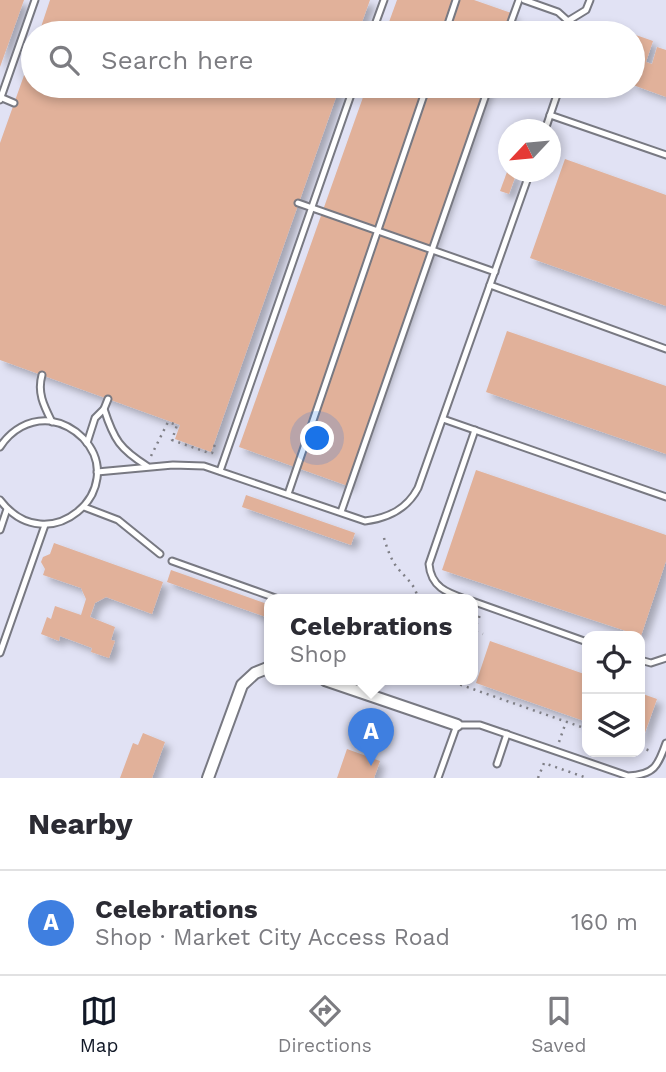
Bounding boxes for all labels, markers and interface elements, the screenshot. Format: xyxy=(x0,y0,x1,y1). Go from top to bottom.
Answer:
search box xyxy=(21,21,645,98)
icon: search xyxy=(45,41,83,79)
text: Search here xyxy=(101,45,253,75)
north arrow xyxy=(498,119,561,182)
your location xyxy=(300,421,334,455)
popup xyxy=(264,594,478,685)
text: Celebrations xyxy=(290,611,452,641)
map controls xyxy=(582,631,645,757)
button: locate xyxy=(582,631,645,694)
text: Shop xyxy=(290,641,347,668)
button: layers xyxy=(582,694,645,757)
pin: A xyxy=(348,708,394,766)
text: Nearby xyxy=(28,806,133,841)
text: Celebrations xyxy=(95,894,258,924)
text: A xyxy=(43,909,59,936)
text: 160 m xyxy=(571,909,638,936)
text: Shop · Market City Access Road xyxy=(95,924,450,951)
tab: Map xyxy=(80,992,118,1057)
tab: Directions xyxy=(278,992,372,1057)
tab: Saved xyxy=(531,992,586,1057)

